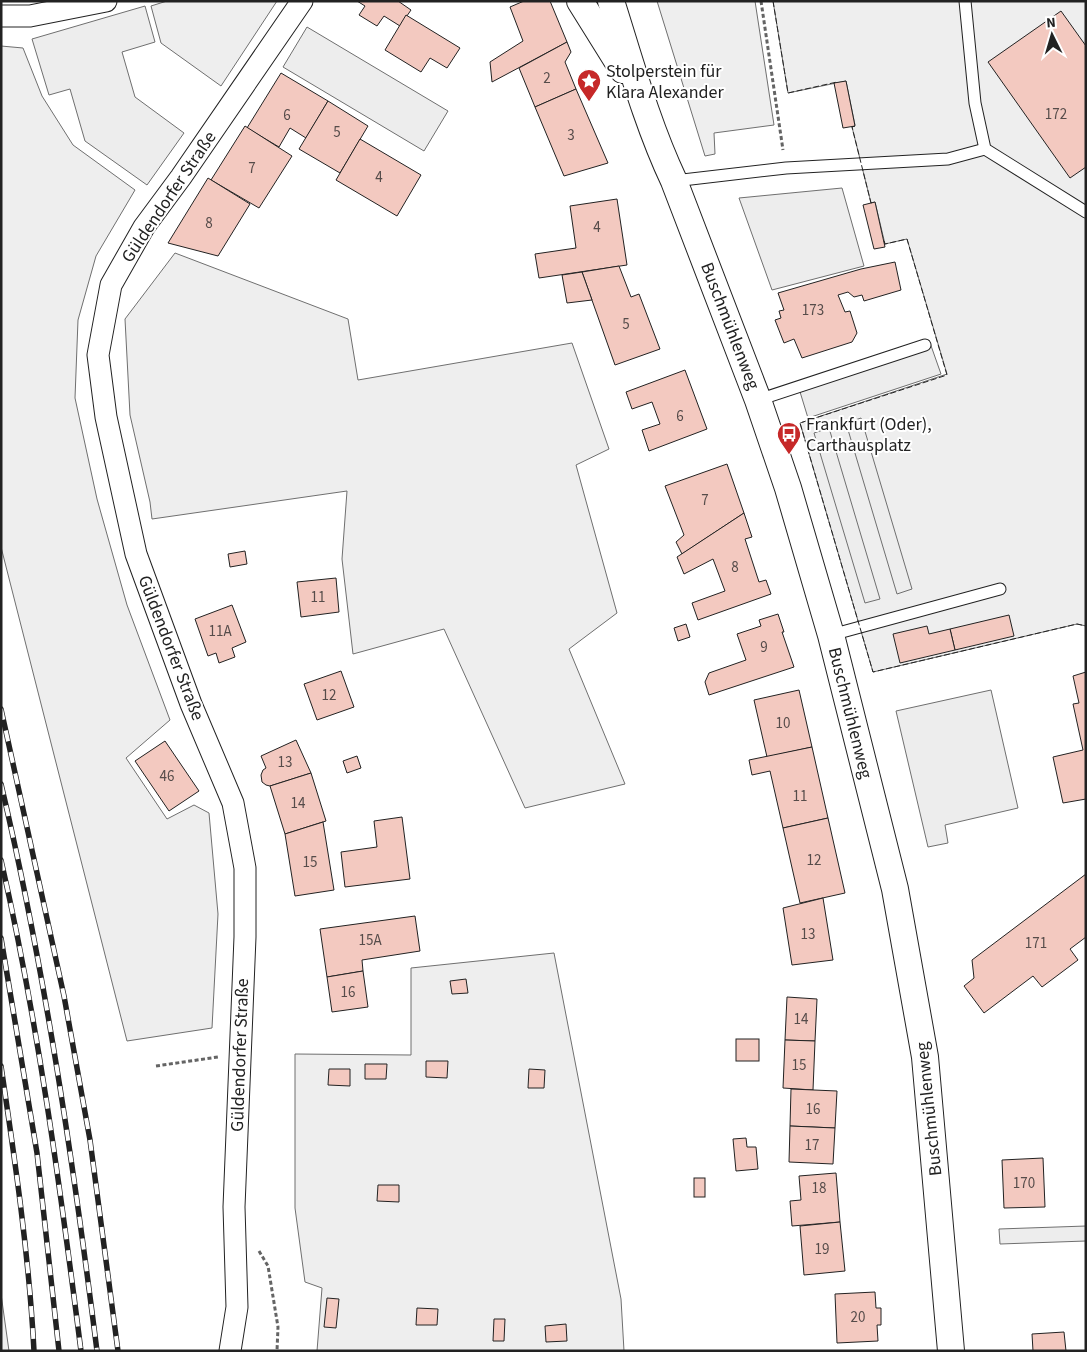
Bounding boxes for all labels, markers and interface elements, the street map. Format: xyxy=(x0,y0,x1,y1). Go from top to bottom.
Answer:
north arrow xyxy=(1027,10,1077,60)
text: N xyxy=(1045,13,1056,33)
place label: Stolperstein für Klara Alexander xyxy=(606,59,724,105)
house number: 2 xyxy=(543,68,551,89)
place icon: Stolperstein für Klara Alexander xyxy=(576,68,602,102)
house number: 172 xyxy=(1045,104,1067,125)
house number: 6 xyxy=(283,105,291,126)
house number: 5 xyxy=(333,122,341,143)
house number: 3 xyxy=(567,125,575,146)
street label: Güldendorfer Straße xyxy=(116,126,222,268)
house number: 7 xyxy=(248,158,256,179)
house number: 4 xyxy=(375,167,383,188)
house number: 8 xyxy=(205,213,213,234)
house number: 4 xyxy=(593,217,601,238)
street label: Buschmühlenweg xyxy=(694,259,766,393)
house number: 173 xyxy=(802,300,824,321)
house number: 5 xyxy=(622,314,630,335)
house number: 6 xyxy=(676,406,684,427)
place label: Frankfurt (Oder), Carthausplatz xyxy=(806,412,932,458)
bus stop icon: Frankfurt (Oder), Carthausplatz xyxy=(776,421,802,455)
house number: 7 xyxy=(701,490,709,511)
house number: 8 xyxy=(731,557,739,578)
street label: Güldendorfer Straße xyxy=(132,572,210,724)
house number: 11 xyxy=(311,587,325,608)
house number: 11A xyxy=(208,621,232,642)
house number: 9 xyxy=(760,637,768,658)
street label: Buschmühlenweg xyxy=(822,645,878,781)
house number: 12 xyxy=(322,685,336,706)
house number: 10 xyxy=(776,713,790,734)
house number: 13 xyxy=(278,752,292,773)
house number: 46 xyxy=(160,766,174,787)
house number: 11 xyxy=(793,786,807,807)
house number: 14 xyxy=(291,793,306,814)
house number: 12 xyxy=(807,850,821,871)
house number: 15 xyxy=(303,852,317,873)
house number: 13 xyxy=(801,924,815,945)
house number: 15A xyxy=(358,930,382,951)
house number: 171 xyxy=(1025,933,1047,954)
street label: Güldendorfer Straße xyxy=(225,978,255,1132)
house number: 16 xyxy=(341,982,355,1003)
house number: 14 xyxy=(794,1009,809,1030)
street label: Buschmühlenweg xyxy=(910,1041,948,1177)
house number: 15 xyxy=(792,1055,806,1076)
house number: 16 xyxy=(806,1099,820,1120)
house number: 17 xyxy=(805,1135,819,1156)
house number: 170 xyxy=(1013,1173,1035,1194)
house number: 18 xyxy=(812,1178,826,1199)
house number: 19 xyxy=(815,1239,829,1260)
house number: 20 xyxy=(851,1307,865,1328)

